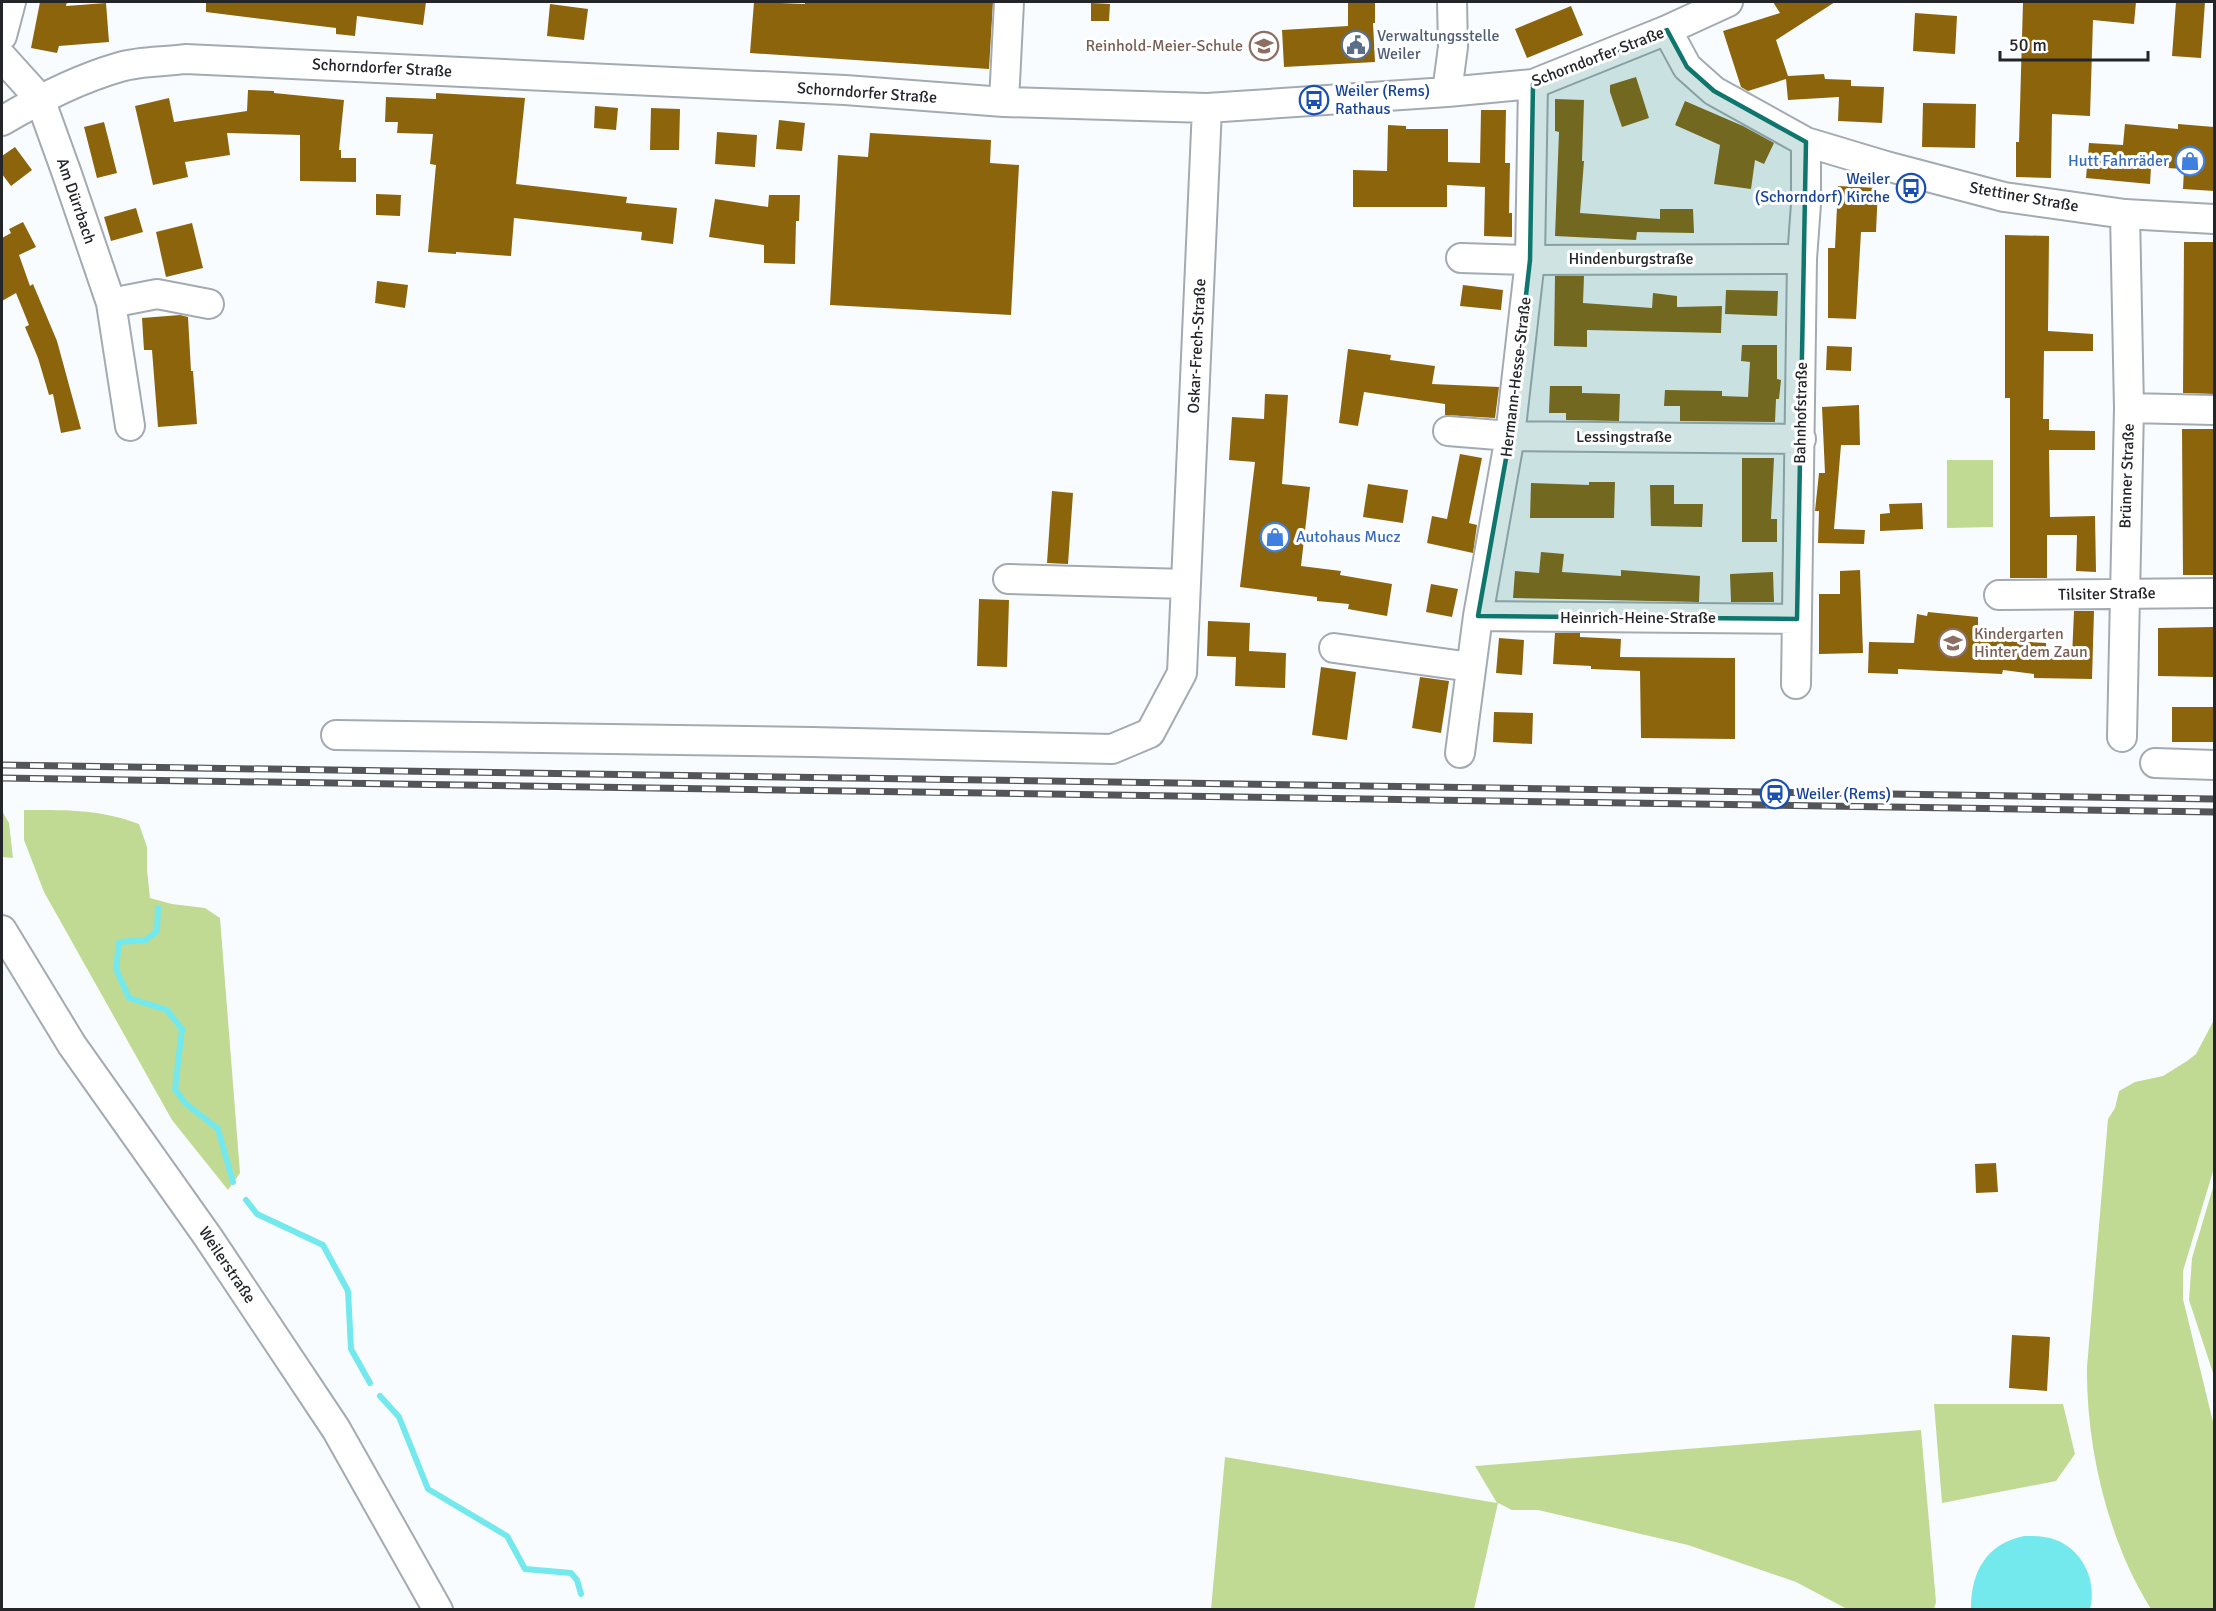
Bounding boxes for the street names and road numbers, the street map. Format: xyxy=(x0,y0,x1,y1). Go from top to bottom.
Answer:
street label: Schorndorfer Straße xyxy=(1529,23,1667,91)
street label: Schorndorfer Straße xyxy=(311,54,453,82)
street label: Schorndorfer Straße xyxy=(796,78,938,108)
street label: Am Dürrbach xyxy=(52,155,100,247)
street label: Stettiner Straße xyxy=(1968,178,2080,216)
street label: Hindenburgstraße xyxy=(1569,249,1693,269)
street label: Oskar-Frech-Straße xyxy=(1183,278,1211,414)
street label: Hermann-Hesse-Straße xyxy=(1496,296,1536,458)
street label: Bahnhofstraße xyxy=(1790,362,1812,464)
street label: Brünner Straße xyxy=(2115,423,2139,529)
street label: Lessingstraße xyxy=(1576,427,1672,447)
street label: Tilsiter Straße xyxy=(2058,583,2156,605)
street label: Heinrich-Heine-Straße xyxy=(1560,608,1716,628)
street label: Weilerstraße xyxy=(194,1223,260,1307)

